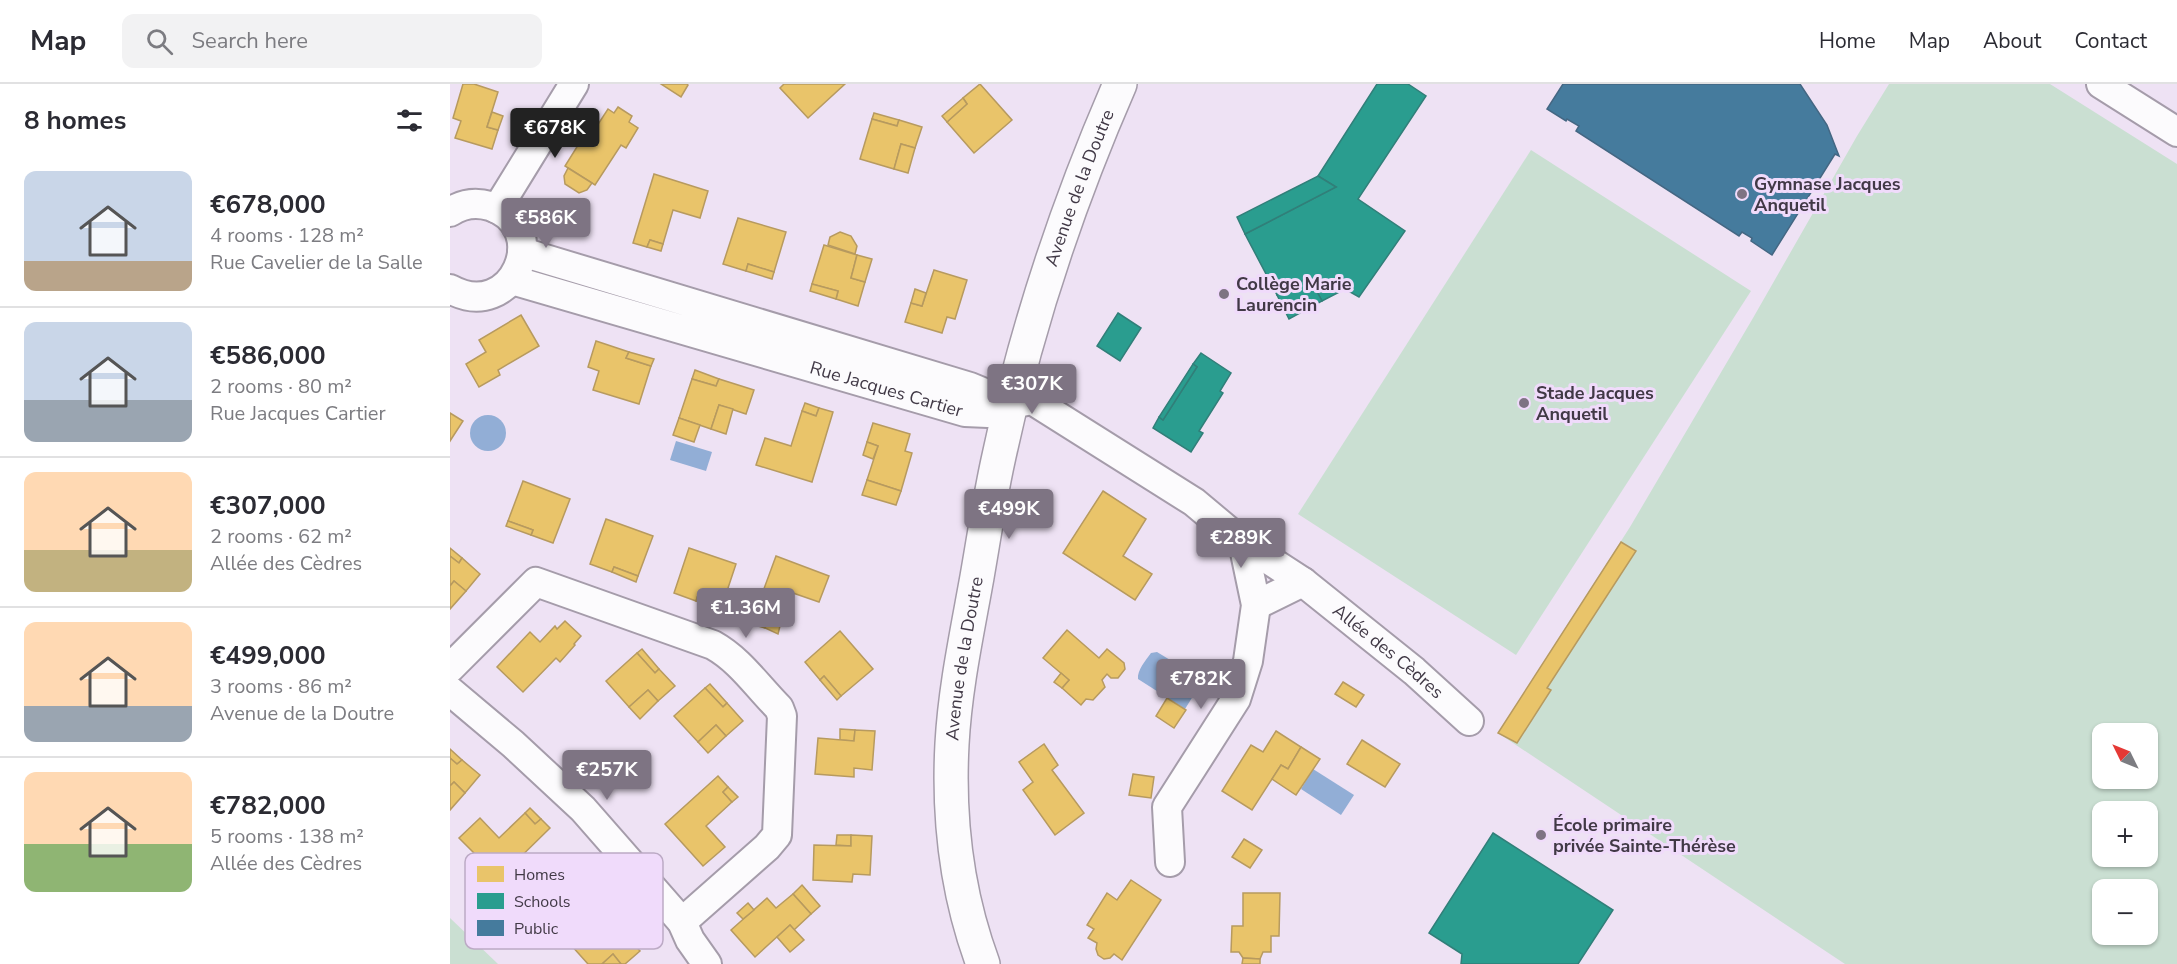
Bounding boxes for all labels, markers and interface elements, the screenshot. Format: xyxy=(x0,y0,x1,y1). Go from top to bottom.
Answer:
search box xyxy=(122,14,542,68)
text: Map xyxy=(30,22,86,60)
icon: search xyxy=(143,25,176,58)
text: Search here xyxy=(191,26,308,56)
text: Home xyxy=(1819,27,1876,55)
text: Map xyxy=(1909,27,1950,55)
text: About xyxy=(1983,27,2041,55)
text: Contact xyxy=(2074,27,2147,55)
text: 8 homes xyxy=(24,103,126,138)
icon: filters xyxy=(393,104,426,137)
street label: Avenue de la Doutre xyxy=(1039,106,1120,269)
pin: €678K xyxy=(513,108,597,159)
text: €678K xyxy=(524,114,586,141)
place label: Gymnase Jacques Anquetil xyxy=(1754,172,1901,217)
text: €678,000 xyxy=(210,187,326,222)
marker: Gymnase Jacques Anquetil xyxy=(1735,187,1749,201)
icon: home xyxy=(72,195,144,267)
pin: €586K xyxy=(504,198,588,249)
text: €586K xyxy=(515,204,577,231)
text: 4 rooms · 128 m² xyxy=(210,222,364,249)
text: Rue Cavelier de la Salle xyxy=(210,249,423,276)
place label: Collège Marie Laurencin xyxy=(1236,272,1352,317)
marker: Collège Marie Laurencin xyxy=(1217,287,1231,301)
text: €586,000 xyxy=(210,338,326,373)
icon: home xyxy=(72,346,144,418)
street label: Rue Jacques Cartier xyxy=(807,355,966,423)
pin: €307K xyxy=(990,364,1074,415)
text: €307K xyxy=(1001,370,1063,397)
text: 2 rooms · 80 m² xyxy=(210,373,352,400)
place label: Stade Jacques Anquetil xyxy=(1536,381,1654,426)
marker: Stade Jacques Anquetil xyxy=(1517,396,1531,410)
text: Rue Jacques Cartier xyxy=(210,400,386,427)
text: €307,000 xyxy=(210,488,326,523)
pin: €499K xyxy=(967,489,1051,540)
text: €499K xyxy=(978,495,1040,522)
icon: home xyxy=(72,496,144,568)
pin: €289K xyxy=(1199,518,1283,569)
text: 2 rooms · 62 m² xyxy=(210,523,352,550)
text: €289K xyxy=(1210,524,1272,551)
text: Allée des Cèdres xyxy=(210,550,362,577)
street label: Avenue de la Doutre xyxy=(940,575,989,742)
pin: €1.36M xyxy=(697,588,795,639)
text: €1.36M xyxy=(711,594,781,621)
street label: Allée des Cèdres xyxy=(1328,598,1449,704)
text: €499,000 xyxy=(210,638,326,673)
icon: home xyxy=(72,646,144,718)
pin: €782K xyxy=(1159,659,1243,710)
text: €782K xyxy=(1170,665,1232,692)
text: 3 rooms · 86 m² xyxy=(210,673,352,700)
text: Avenue de la Doutre xyxy=(210,700,394,727)
north arrow xyxy=(2092,723,2158,789)
map controls xyxy=(2092,723,2158,945)
pin: €257K xyxy=(565,750,649,801)
text: €257K xyxy=(576,756,638,783)
text: €782,000 xyxy=(210,788,326,823)
icon: home xyxy=(72,796,144,868)
button: + xyxy=(2092,801,2158,867)
place label: École primaire privée Sainte-Thérèse xyxy=(1553,813,1736,858)
text: 5 rooms · 138 m² xyxy=(210,823,364,850)
marker: École primaire privée Sainte-Thérèse xyxy=(1534,828,1548,842)
text: Allée des Cèdres xyxy=(210,850,362,877)
legend xyxy=(465,853,663,949)
text: Homes xyxy=(514,864,565,886)
button: − xyxy=(2092,879,2158,945)
text: Schools xyxy=(514,891,570,913)
text: Public xyxy=(514,918,559,940)

